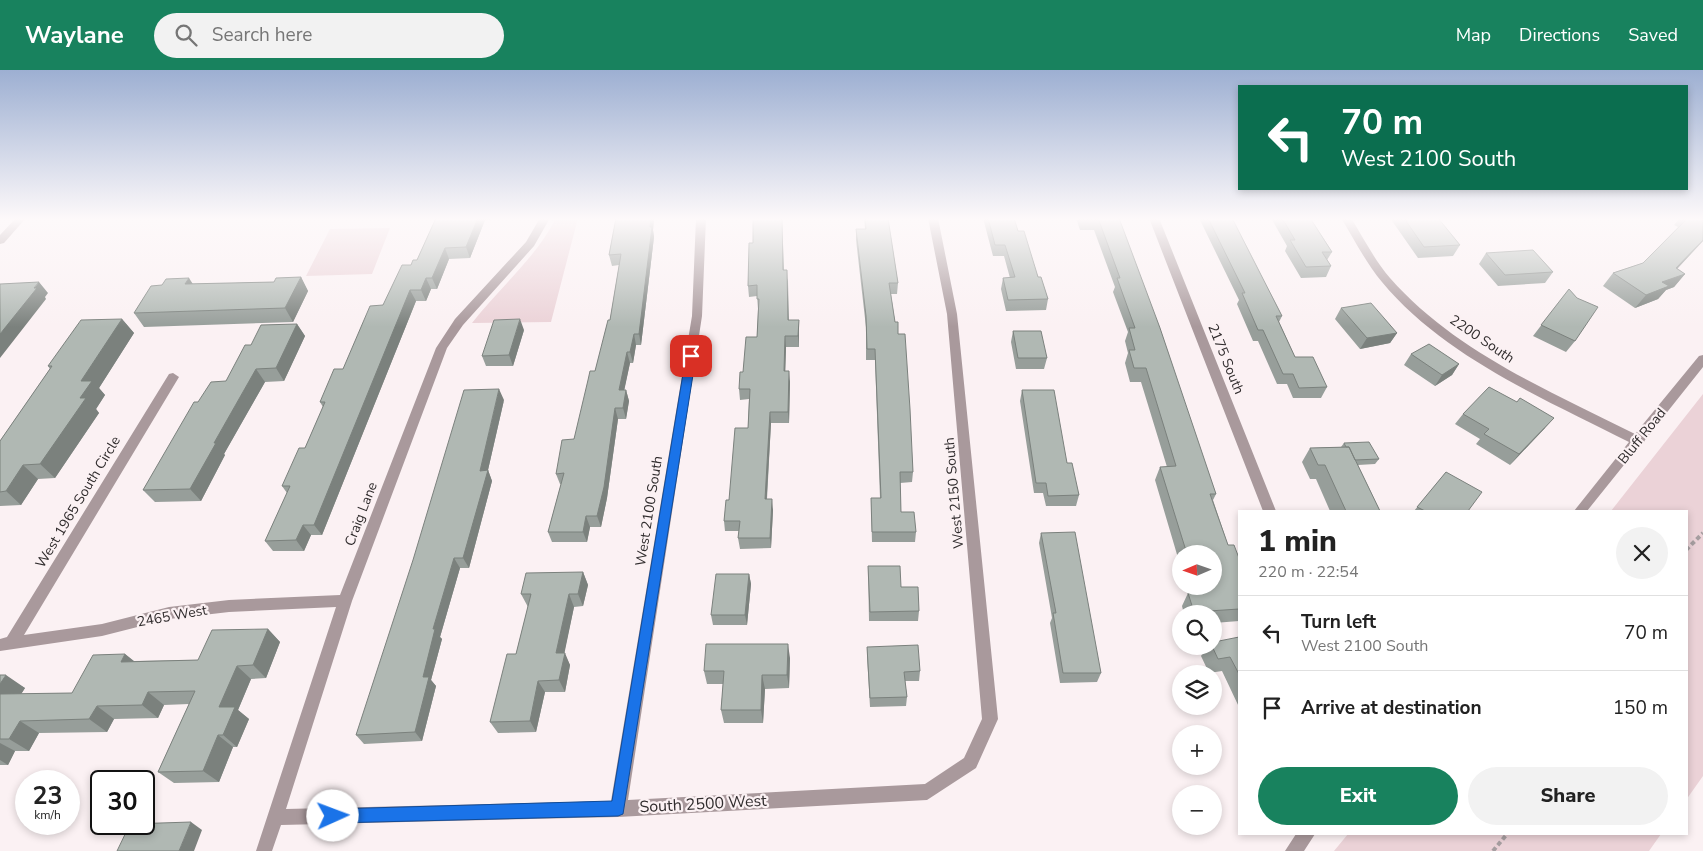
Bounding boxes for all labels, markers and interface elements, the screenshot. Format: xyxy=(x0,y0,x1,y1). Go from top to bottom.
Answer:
search box xyxy=(154,13,504,58)
text: Waylane xyxy=(25,19,124,51)
icon: search xyxy=(172,21,200,49)
text: Search here xyxy=(212,22,312,48)
text: Map xyxy=(1456,23,1491,47)
text: Directions xyxy=(1519,23,1600,47)
text: Saved xyxy=(1628,23,1678,47)
text: 70 m xyxy=(1341,99,1423,146)
icon: left xyxy=(1258,105,1323,170)
text: West 2100 South xyxy=(1341,144,1516,174)
street label: 2200 South xyxy=(1446,310,1518,368)
street label: 2175 South xyxy=(1203,321,1249,397)
pin xyxy=(670,335,712,377)
icon: arrive xyxy=(677,342,705,370)
street label: Bluff Road xyxy=(1614,404,1670,468)
street label: West 1965 South Circle xyxy=(31,433,125,571)
street label: West 2150 South xyxy=(940,437,968,549)
street label: West 2100 South xyxy=(631,454,667,568)
street label: Craig Lane xyxy=(340,479,382,549)
text: 1 min xyxy=(1258,521,1337,562)
button: close xyxy=(1616,527,1668,579)
north arrow xyxy=(1172,545,1222,595)
map controls xyxy=(1172,545,1222,835)
text: 220 m · 22:54 xyxy=(1258,561,1359,583)
street label: 2465 West xyxy=(135,600,209,632)
button: search xyxy=(1172,605,1222,655)
text: Turn left xyxy=(1301,609,1376,635)
icon: left xyxy=(1258,619,1286,647)
text: 70 m xyxy=(1624,620,1668,646)
text: West 2100 South xyxy=(1301,635,1428,657)
button: layers xyxy=(1172,665,1222,715)
icon: arrive xyxy=(1258,694,1286,722)
text: Arrive at destination xyxy=(1301,695,1482,721)
text: 150 m xyxy=(1613,695,1668,721)
button: + xyxy=(1172,725,1222,775)
button: Exit xyxy=(1258,767,1458,825)
button: Share xyxy=(1468,767,1668,825)
speed limit sign: 30 xyxy=(90,770,155,835)
text: 23 xyxy=(32,779,63,813)
button: − xyxy=(1172,785,1222,835)
position arrow xyxy=(306,789,358,841)
street label: South 2500 West xyxy=(639,790,768,818)
text: km/h xyxy=(34,807,61,823)

